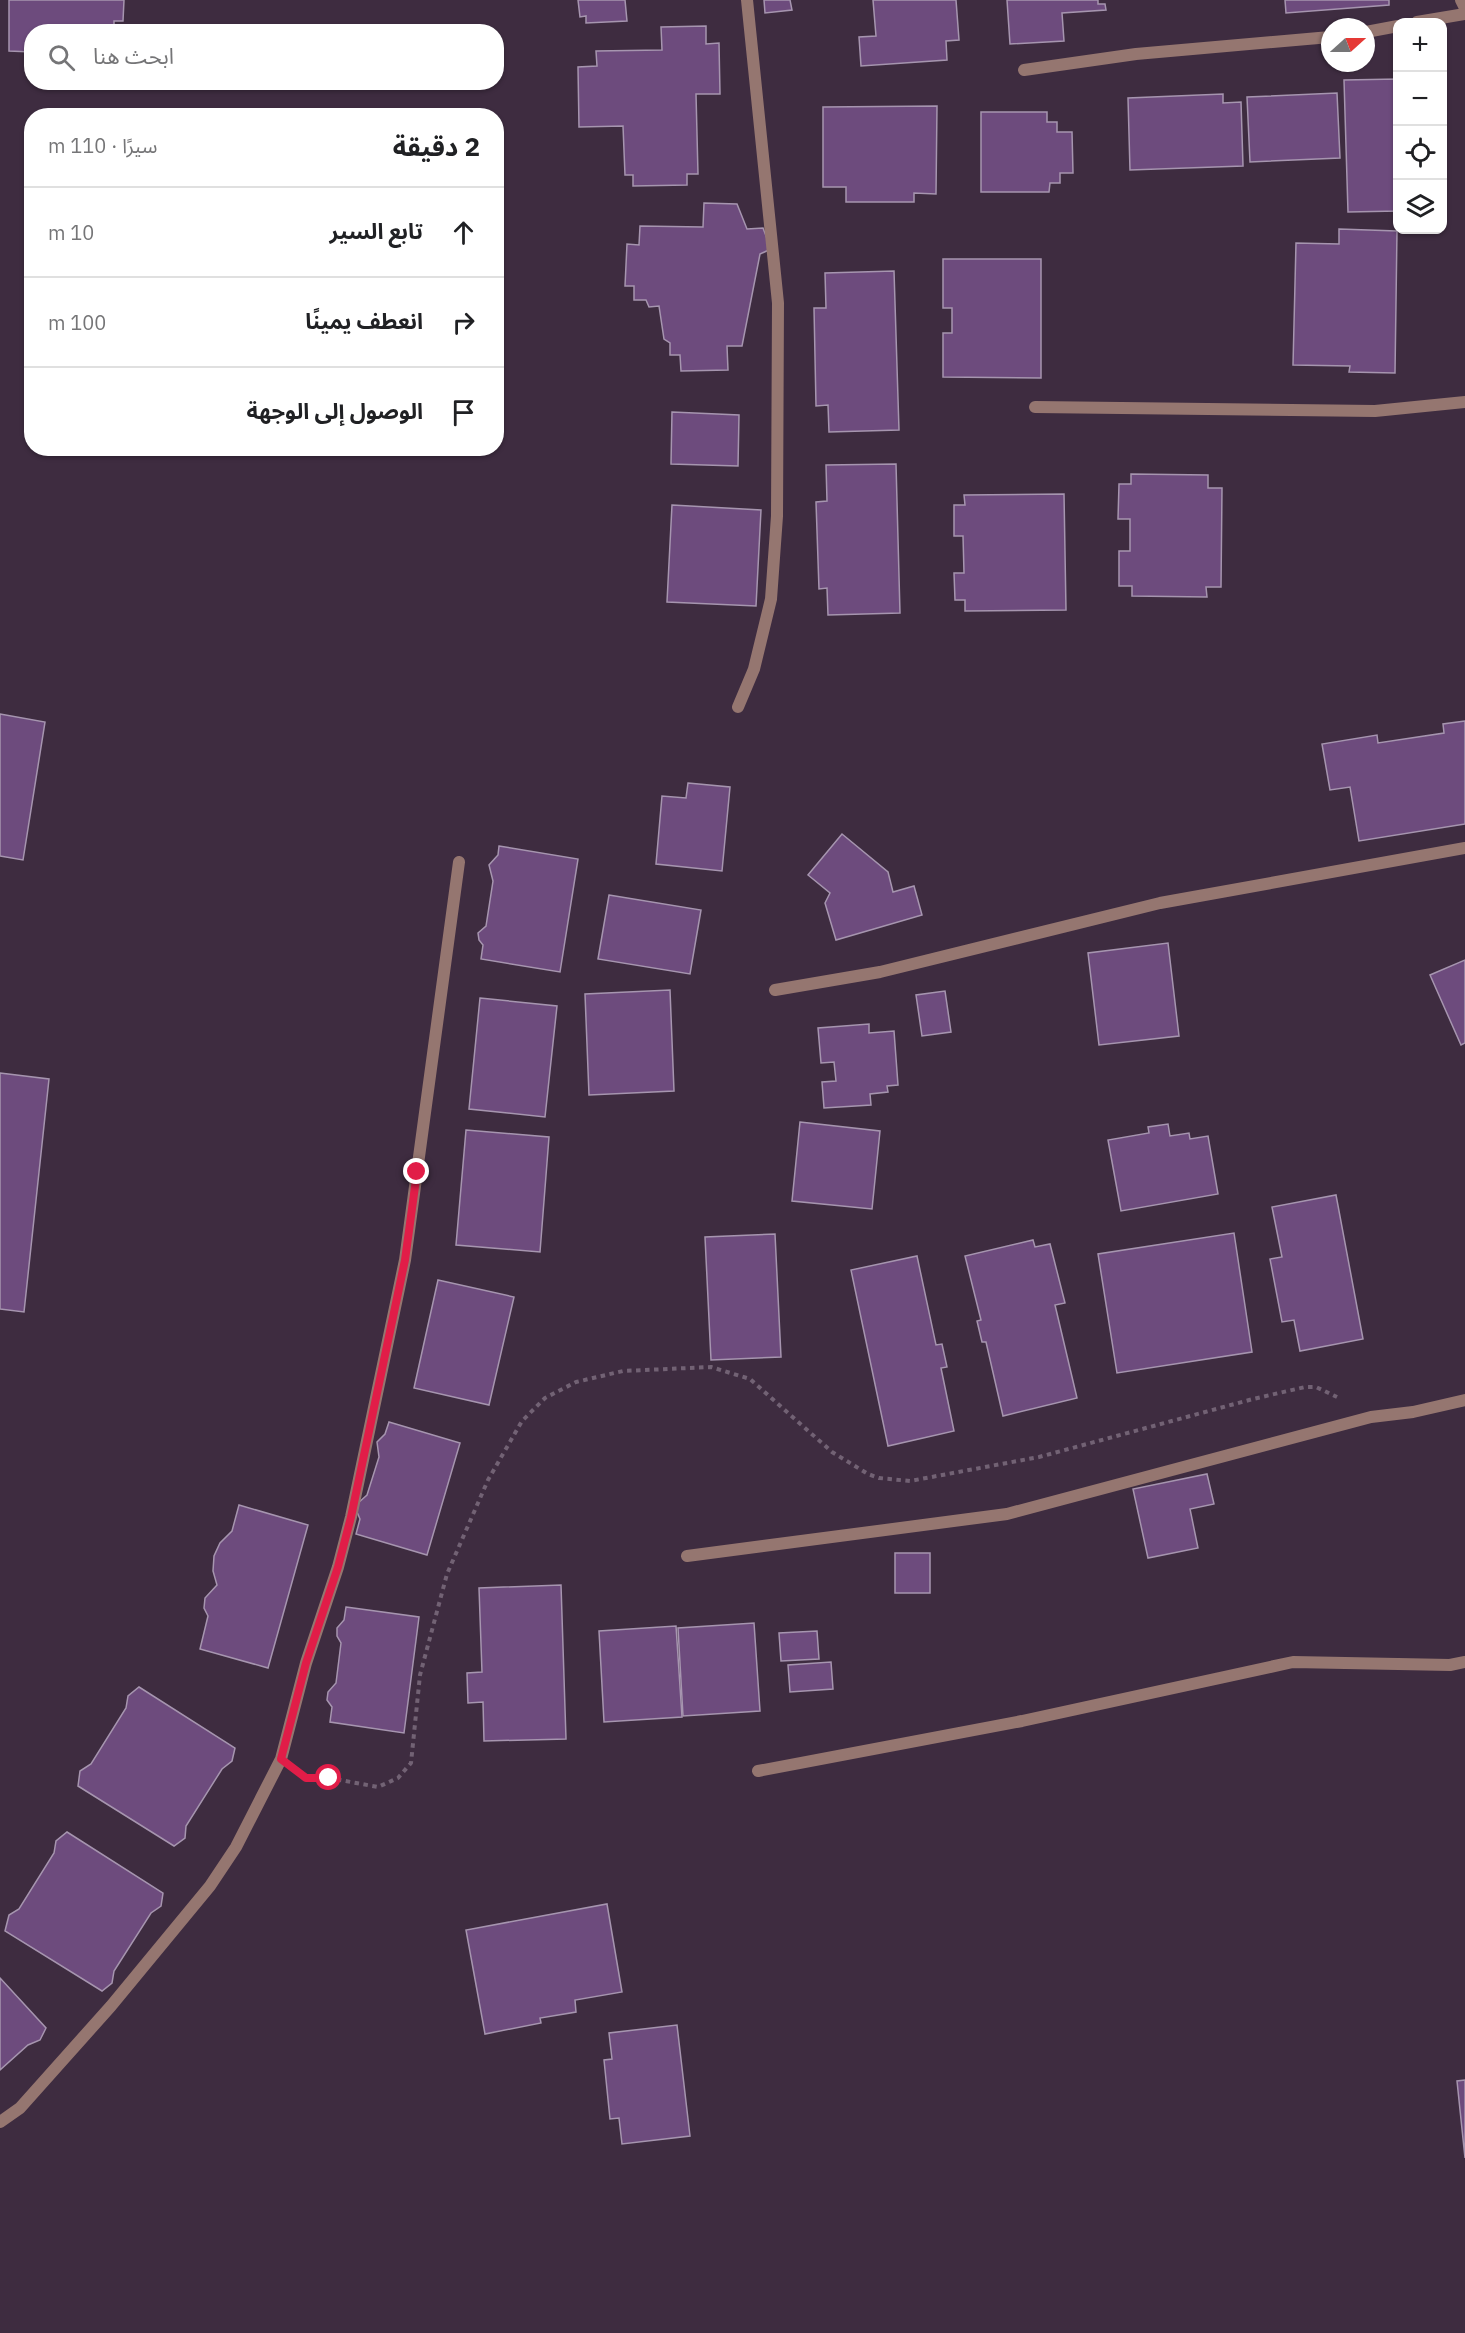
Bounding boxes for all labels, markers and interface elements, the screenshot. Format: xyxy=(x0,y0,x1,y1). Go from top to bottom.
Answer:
north arrow xyxy=(1321,18,1375,72)
map controls xyxy=(1393,18,1447,234)
button: + xyxy=(1393,18,1447,72)
search box xyxy=(24,24,504,90)
icon: search xyxy=(45,41,78,74)
text: ابحث هنا xyxy=(93,41,174,70)
button: − xyxy=(1393,72,1447,126)
button: locate xyxy=(1393,126,1447,180)
text: 2 دقيقة xyxy=(393,129,480,163)
text: سيرًا · 110 m xyxy=(48,132,157,159)
button: layers xyxy=(1393,180,1447,234)
text: تابع السير xyxy=(330,216,423,245)
icon: ahead xyxy=(447,216,480,249)
text: 10 m xyxy=(48,219,94,246)
text: انعطف يمينًا xyxy=(305,306,423,335)
icon: right xyxy=(447,306,480,339)
text: 100 m xyxy=(48,309,106,336)
text: الوصول إلى الوجهة xyxy=(246,396,423,425)
icon: arrive xyxy=(447,396,480,429)
route end xyxy=(403,1158,429,1184)
route start xyxy=(315,1764,341,1790)

